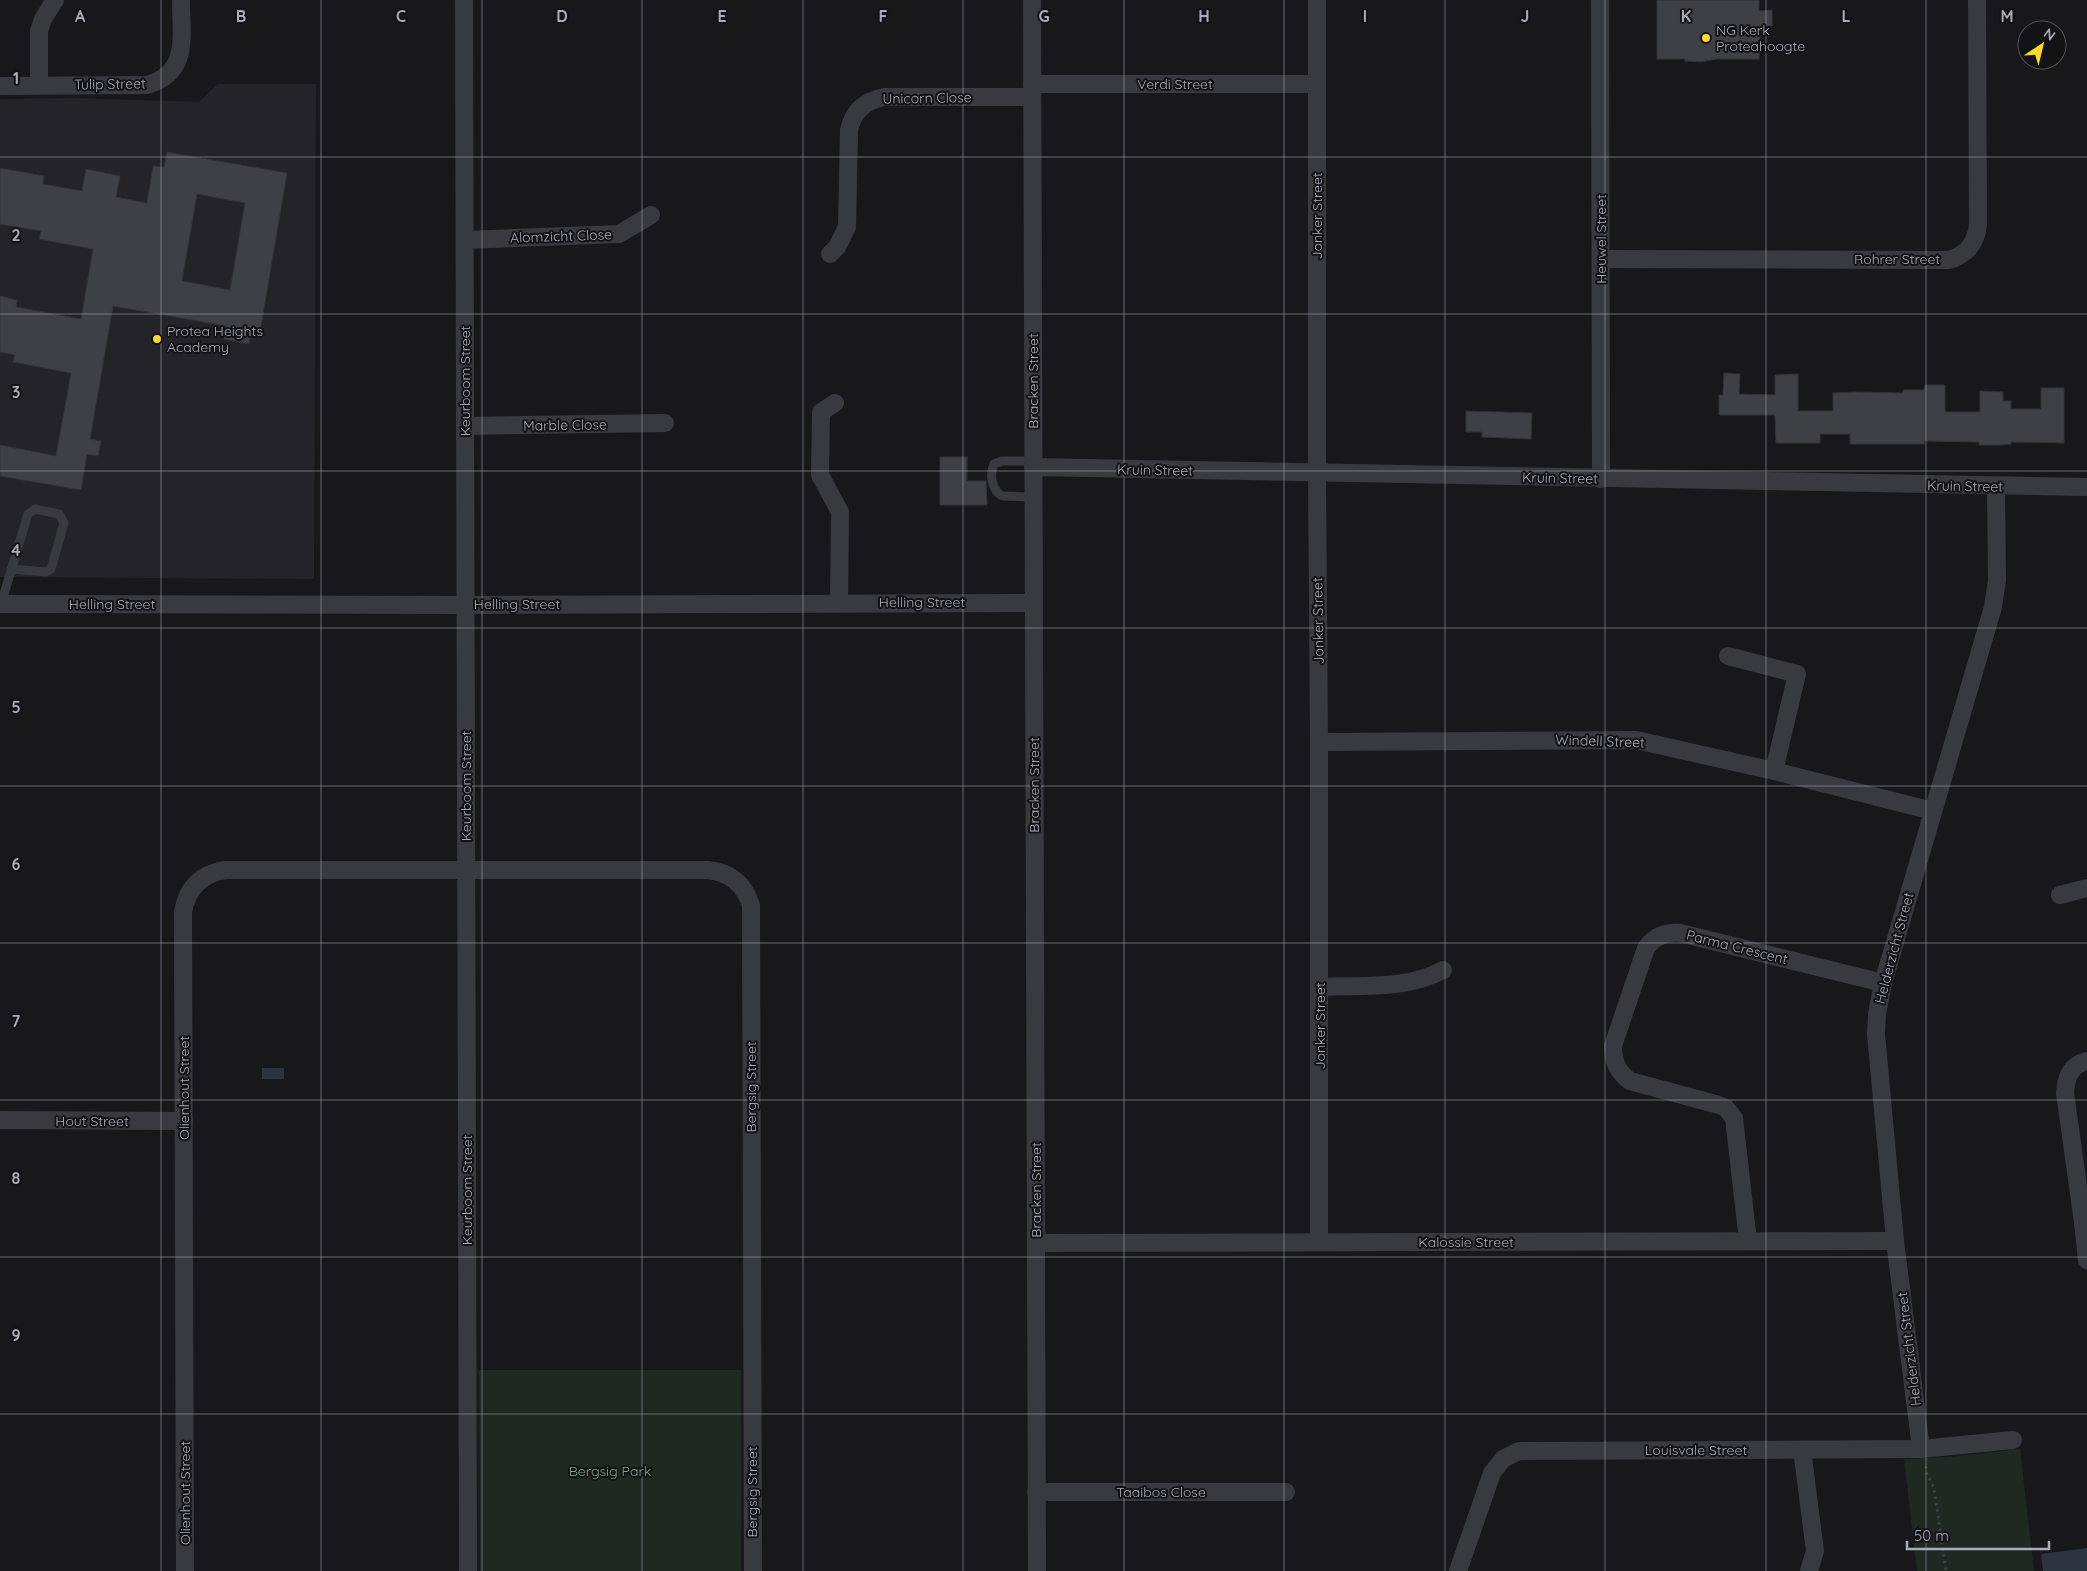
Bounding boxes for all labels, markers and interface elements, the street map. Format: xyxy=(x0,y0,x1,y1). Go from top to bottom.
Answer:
text: A xyxy=(75,6,86,26)
text: B xyxy=(236,6,246,26)
text: C xyxy=(396,6,406,26)
text: D xyxy=(556,6,568,26)
text: E xyxy=(717,6,727,26)
text: F xyxy=(879,6,888,26)
text: G xyxy=(1038,6,1050,26)
text: H xyxy=(1198,6,1210,26)
text: I xyxy=(1363,6,1367,26)
text: J xyxy=(1521,6,1529,26)
text: K xyxy=(1681,6,1691,26)
text: L xyxy=(1842,6,1851,26)
text: M xyxy=(2000,6,2014,26)
north arrow xyxy=(2017,20,2067,70)
place label: NG Kerk Proteahoogte xyxy=(1716,21,1805,55)
text: N xyxy=(2040,24,2059,45)
marker: NG Kerk Proteahoogte xyxy=(1700,32,1712,44)
text: 1 xyxy=(13,68,19,88)
street label: Tulip Street xyxy=(74,74,146,94)
street label: Verdi Street xyxy=(1137,75,1213,93)
street label: Unicorn Close xyxy=(882,88,972,108)
street label: Jonker Street xyxy=(1308,172,1326,260)
street label: Heuwel Street xyxy=(1592,194,1610,284)
text: 2 xyxy=(11,225,21,245)
street label: Alomzicht Close xyxy=(510,225,612,247)
street label: Rohrer Street xyxy=(1854,250,1940,268)
place label: Protea Heights Academy xyxy=(167,322,263,356)
street label: Keurboom Street xyxy=(456,325,474,436)
marker: Protea Heights Academy xyxy=(151,333,163,345)
street label: Bracken Street xyxy=(1024,333,1042,429)
text: 3 xyxy=(12,382,20,402)
street label: Marble Close xyxy=(523,415,607,435)
street label: Kruin Street xyxy=(1117,460,1193,480)
street label: Kruin Street xyxy=(1522,468,1598,488)
street label: Kruin Street xyxy=(1927,476,2003,496)
text: 4 xyxy=(11,540,21,560)
street label: Jonker Street xyxy=(1308,577,1328,665)
street label: Helling Street xyxy=(879,593,965,611)
street label: Helling Street xyxy=(69,595,155,613)
street label: Helling Street xyxy=(474,595,560,613)
text: 5 xyxy=(11,697,21,717)
street label: Keurboom Street xyxy=(457,730,475,841)
street label: Windell Street xyxy=(1555,730,1645,752)
street label: Bracken Street xyxy=(1025,737,1043,833)
text: 6 xyxy=(12,854,21,874)
street label: Helderzicht Street xyxy=(1870,890,1918,1006)
street label: Parma Crescent xyxy=(1684,926,1790,968)
street label: Jonker Street xyxy=(1311,982,1329,1070)
text: 7 xyxy=(12,1011,21,1031)
street label: Olienhout Street xyxy=(175,1036,193,1140)
street label: Bergsig Street xyxy=(742,1041,760,1133)
street label: Hout Street xyxy=(55,1112,129,1130)
street label: Keurboom Street xyxy=(458,1134,476,1245)
street label: Bracken Street xyxy=(1027,1142,1045,1238)
text: 8 xyxy=(12,1168,21,1188)
street label: Kalossie Street xyxy=(1418,1233,1514,1251)
street label: Helderzicht Street xyxy=(1893,1291,1925,1407)
text: 9 xyxy=(11,1325,21,1345)
street label: Olienhout Street xyxy=(176,1441,194,1545)
street label: Louisvale Street xyxy=(1645,1441,1747,1459)
street label: Bergsig Street xyxy=(743,1446,761,1538)
park label: Bergsig Park xyxy=(569,1462,651,1480)
street label: Taaibos Close xyxy=(1116,1483,1206,1501)
scale bar xyxy=(1907,1518,2050,1550)
text: 50 m xyxy=(1914,1526,1949,1545)

